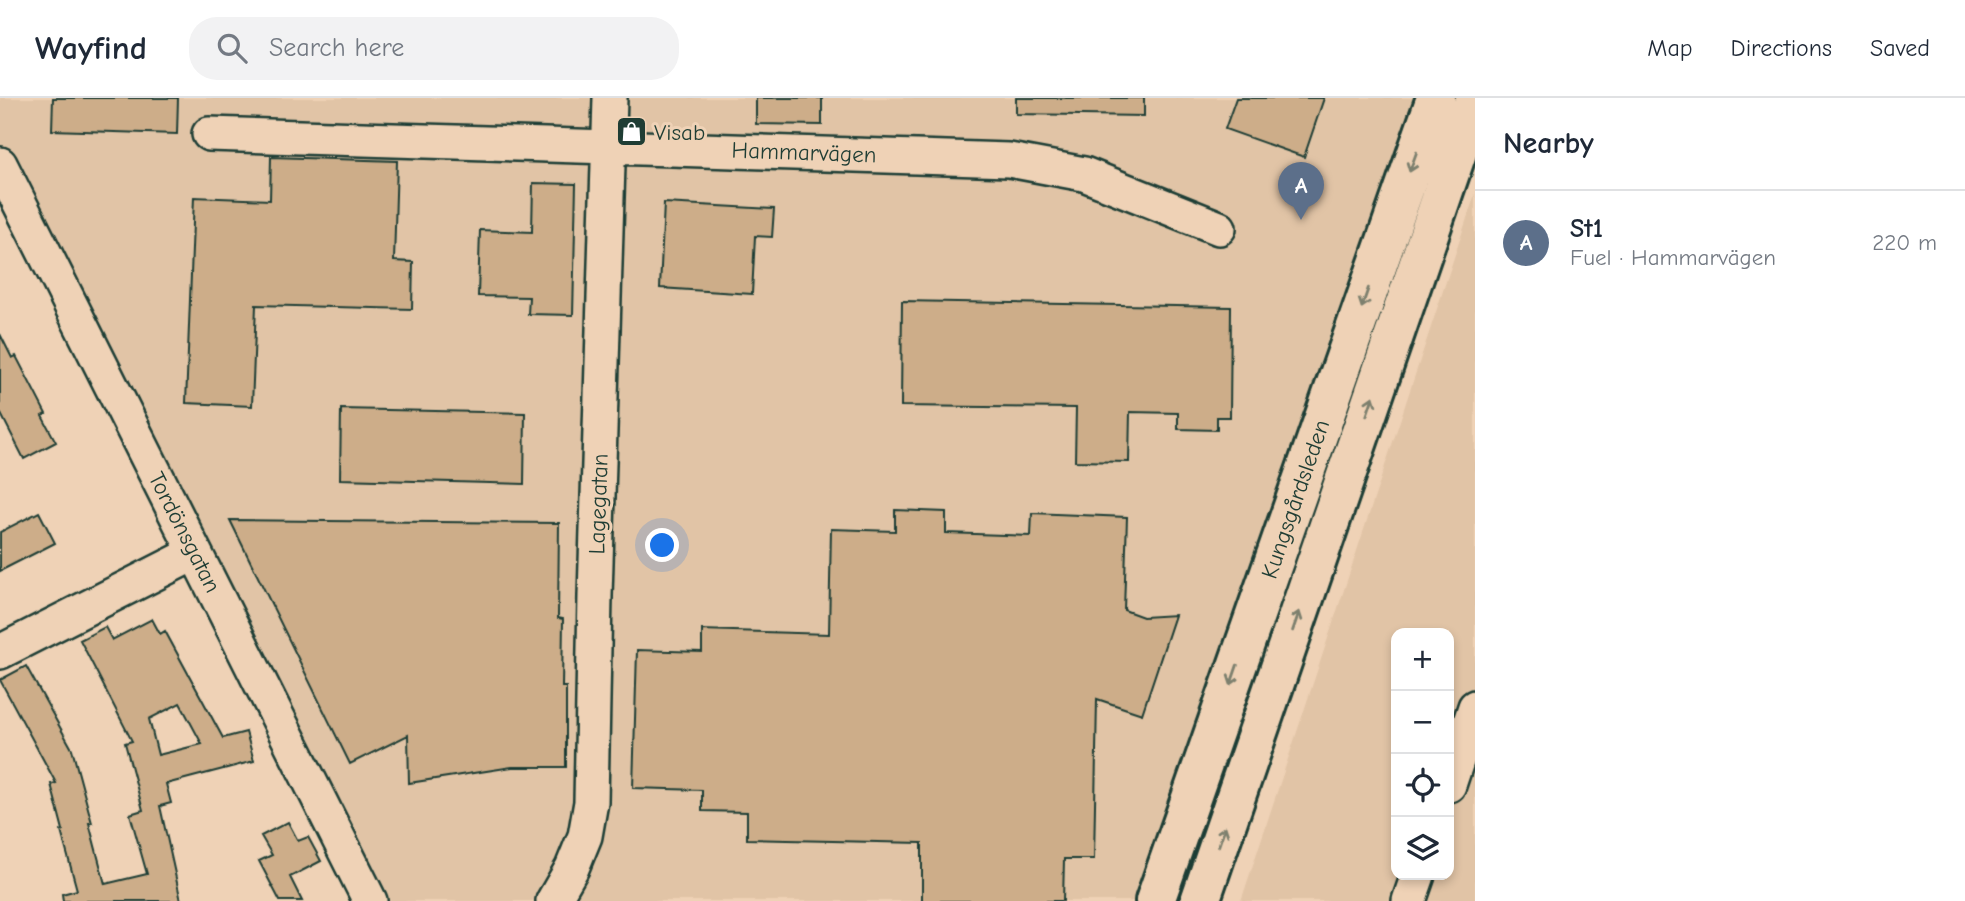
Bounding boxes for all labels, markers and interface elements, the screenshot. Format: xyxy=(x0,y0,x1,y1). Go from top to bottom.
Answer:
search box xyxy=(189,17,679,80)
text: Wayfind xyxy=(35,29,147,67)
icon: search xyxy=(213,29,251,67)
text: Search here xyxy=(269,33,404,63)
text: Map xyxy=(1647,34,1693,62)
text: Directions xyxy=(1731,34,1832,62)
text: Saved xyxy=(1870,34,1930,62)
shop icon: Visab xyxy=(614,115,648,149)
place label: Visab xyxy=(654,119,705,146)
text: Nearby xyxy=(1503,126,1594,161)
street label: Hammarvägen xyxy=(731,136,877,169)
one-way arrow xyxy=(1406,151,1418,173)
pin: A xyxy=(1278,162,1324,220)
text: St1 xyxy=(1570,214,1603,244)
text: A xyxy=(1520,229,1532,256)
text: 220 m xyxy=(1872,229,1937,256)
text: Fuel · Hammarvägen xyxy=(1570,244,1776,271)
one-way arrow xyxy=(1358,286,1370,308)
one-way arrow xyxy=(1365,396,1377,418)
street label: Kungsgårdsleden xyxy=(1256,416,1335,582)
street label: Lagegatan xyxy=(583,453,614,555)
street label: Tordönsgatan xyxy=(143,467,226,597)
your location xyxy=(645,528,679,562)
one-way arrow xyxy=(1291,611,1303,633)
map controls xyxy=(1391,628,1454,880)
button: + xyxy=(1391,628,1454,691)
one-way arrow xyxy=(1227,663,1239,685)
button: − xyxy=(1391,691,1454,754)
button: locate xyxy=(1391,754,1454,817)
button: layers xyxy=(1391,817,1454,880)
one-way arrow xyxy=(1217,826,1229,848)

